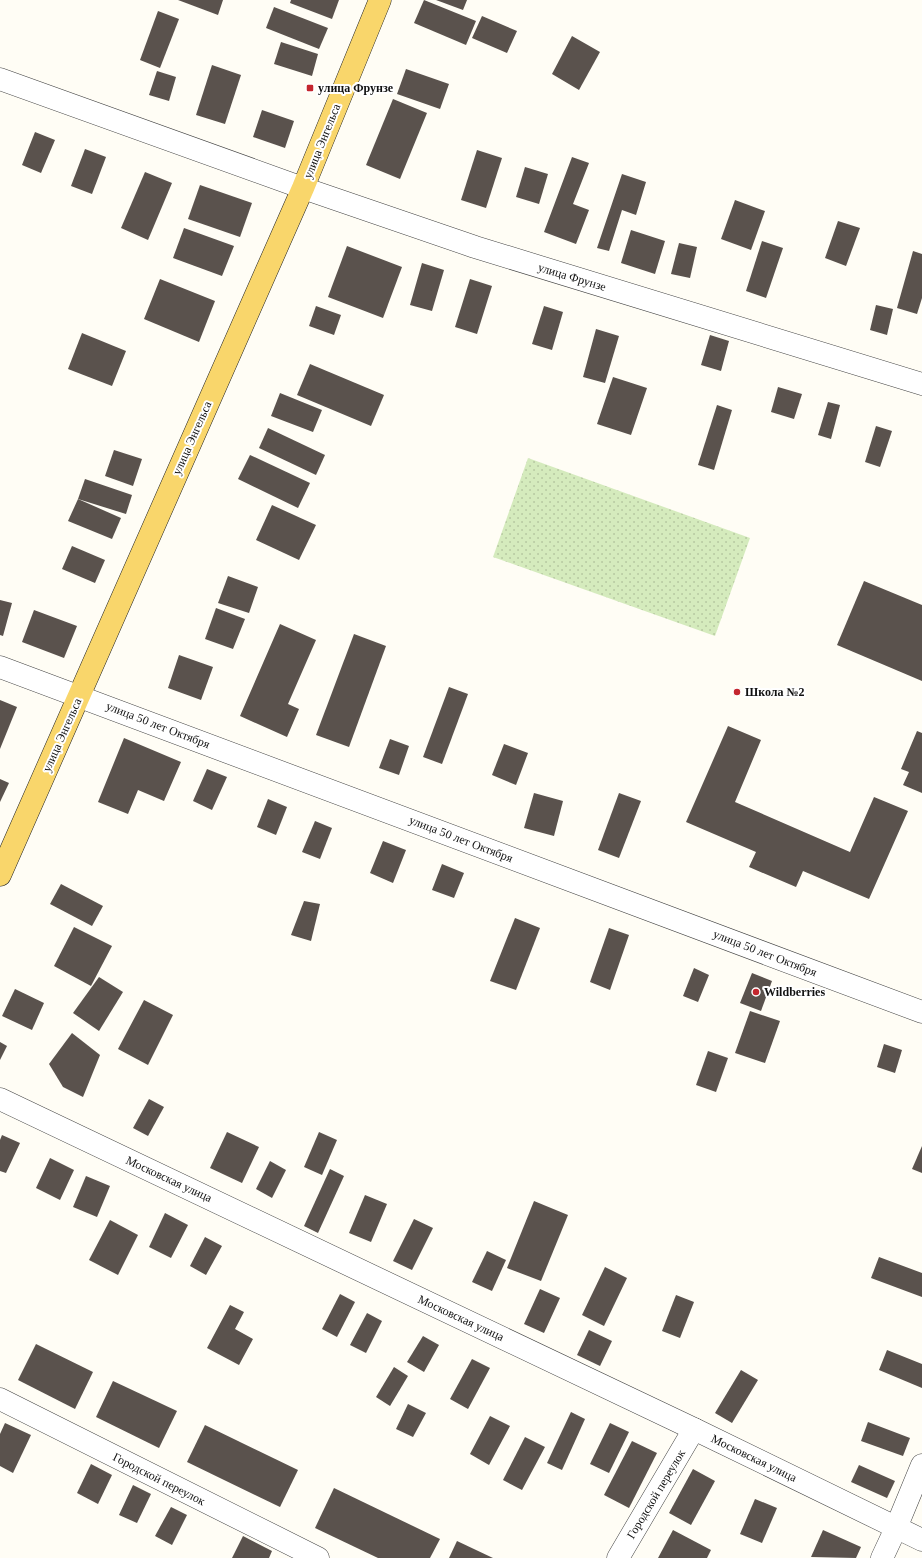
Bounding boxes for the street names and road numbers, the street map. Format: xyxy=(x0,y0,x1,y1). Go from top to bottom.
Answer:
street label: улица Энгельса xyxy=(301,101,344,180)
street label: улица Фрунзе xyxy=(536,260,608,294)
street label: улица Энгельса xyxy=(169,398,215,477)
street label: улица Энгельса xyxy=(39,695,85,774)
street label: улица 50 лет Октября xyxy=(104,699,212,751)
street label: улица 50 лет Октября xyxy=(407,813,515,865)
street label: улица 50 лет Октября xyxy=(711,927,819,979)
street label: Московская улица xyxy=(124,1153,215,1205)
street label: Московская улица xyxy=(416,1292,507,1344)
street label: Московская улица xyxy=(709,1431,800,1485)
street label: Городской переулок xyxy=(624,1447,688,1541)
street label: Городской переулок xyxy=(111,1450,208,1508)

